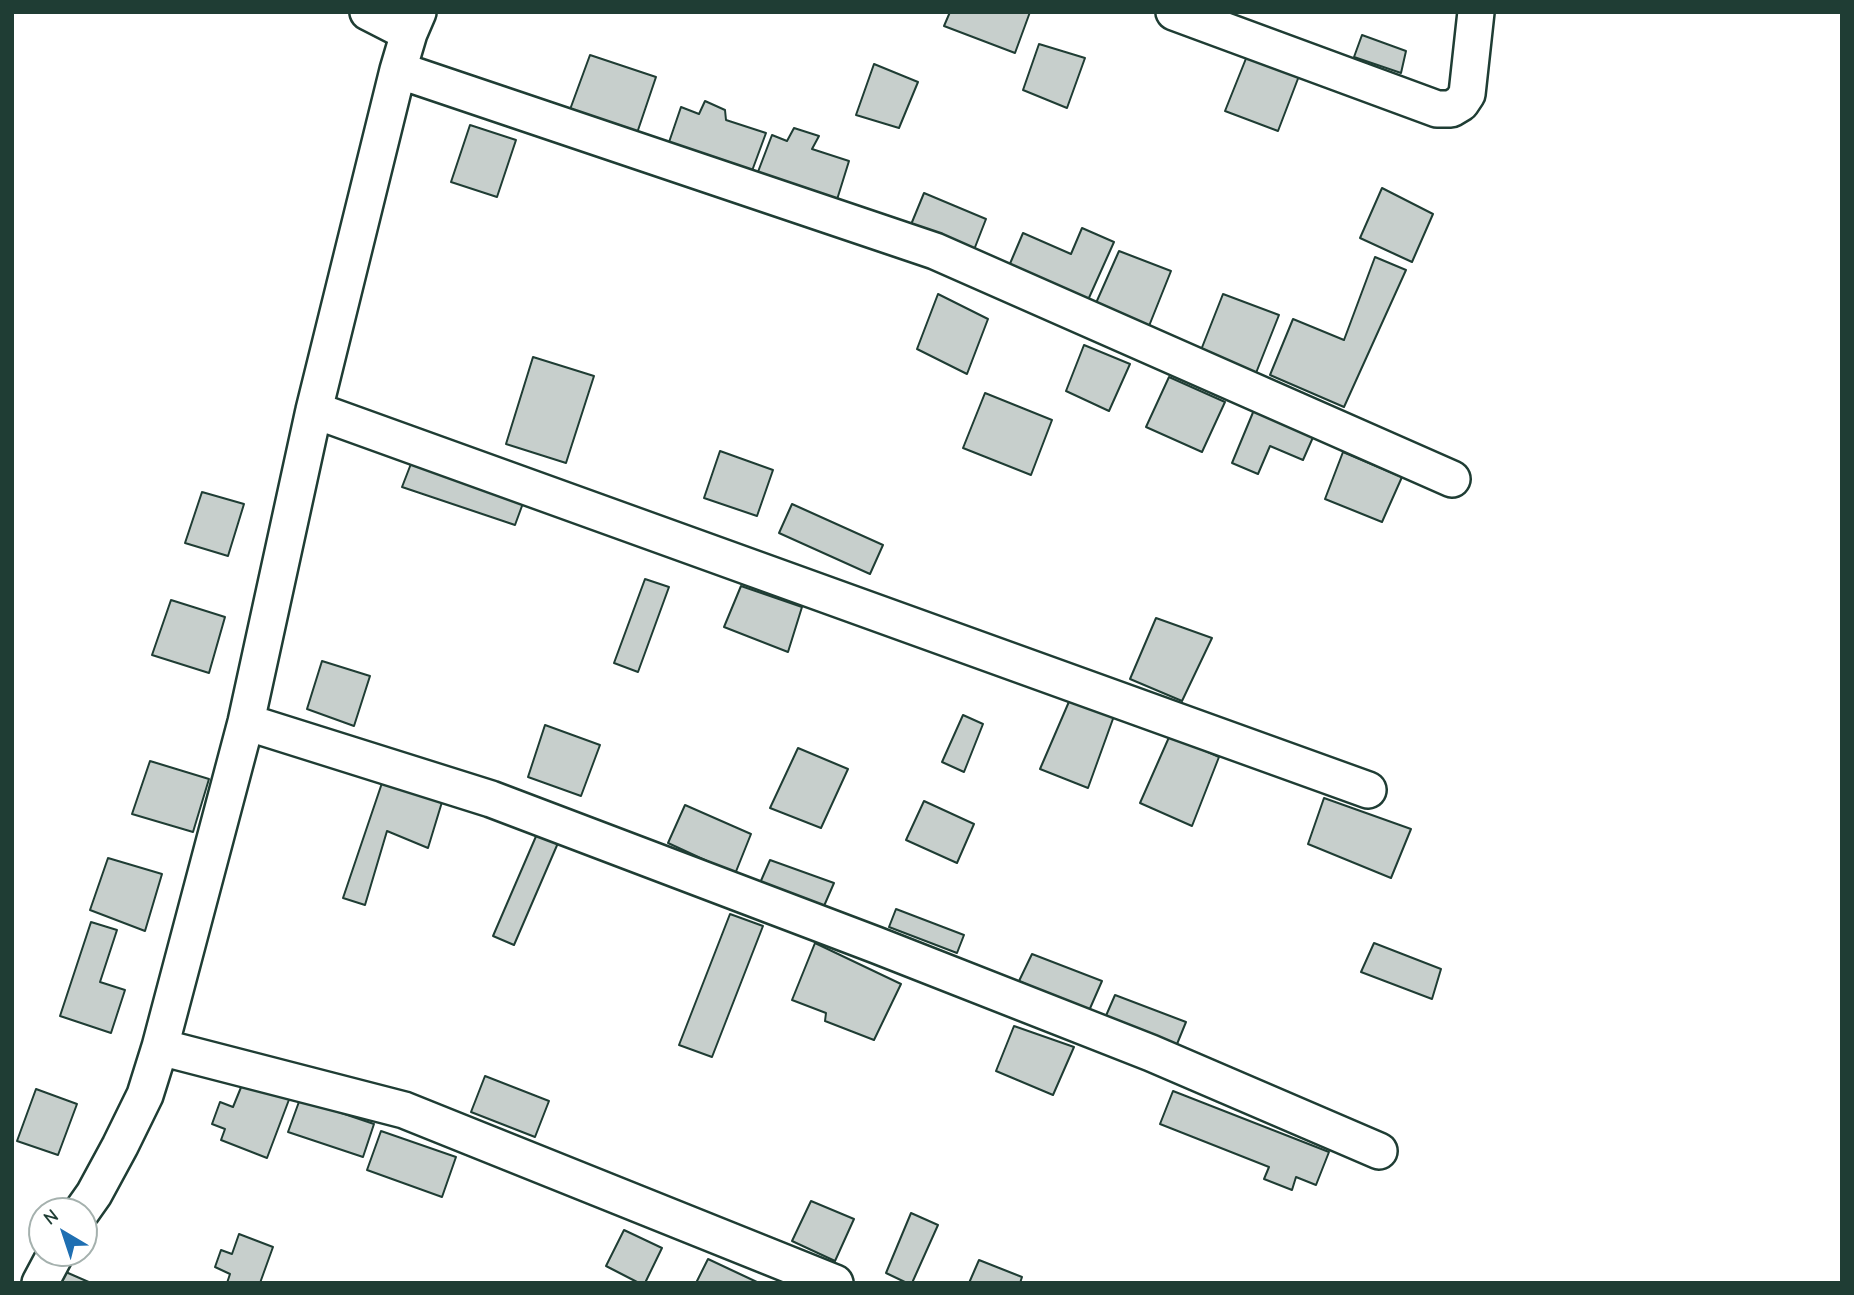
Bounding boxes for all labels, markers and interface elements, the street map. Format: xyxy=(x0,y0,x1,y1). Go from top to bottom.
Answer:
north arrow xyxy=(28,1197,98,1267)
text: N xyxy=(39,1205,63,1230)

